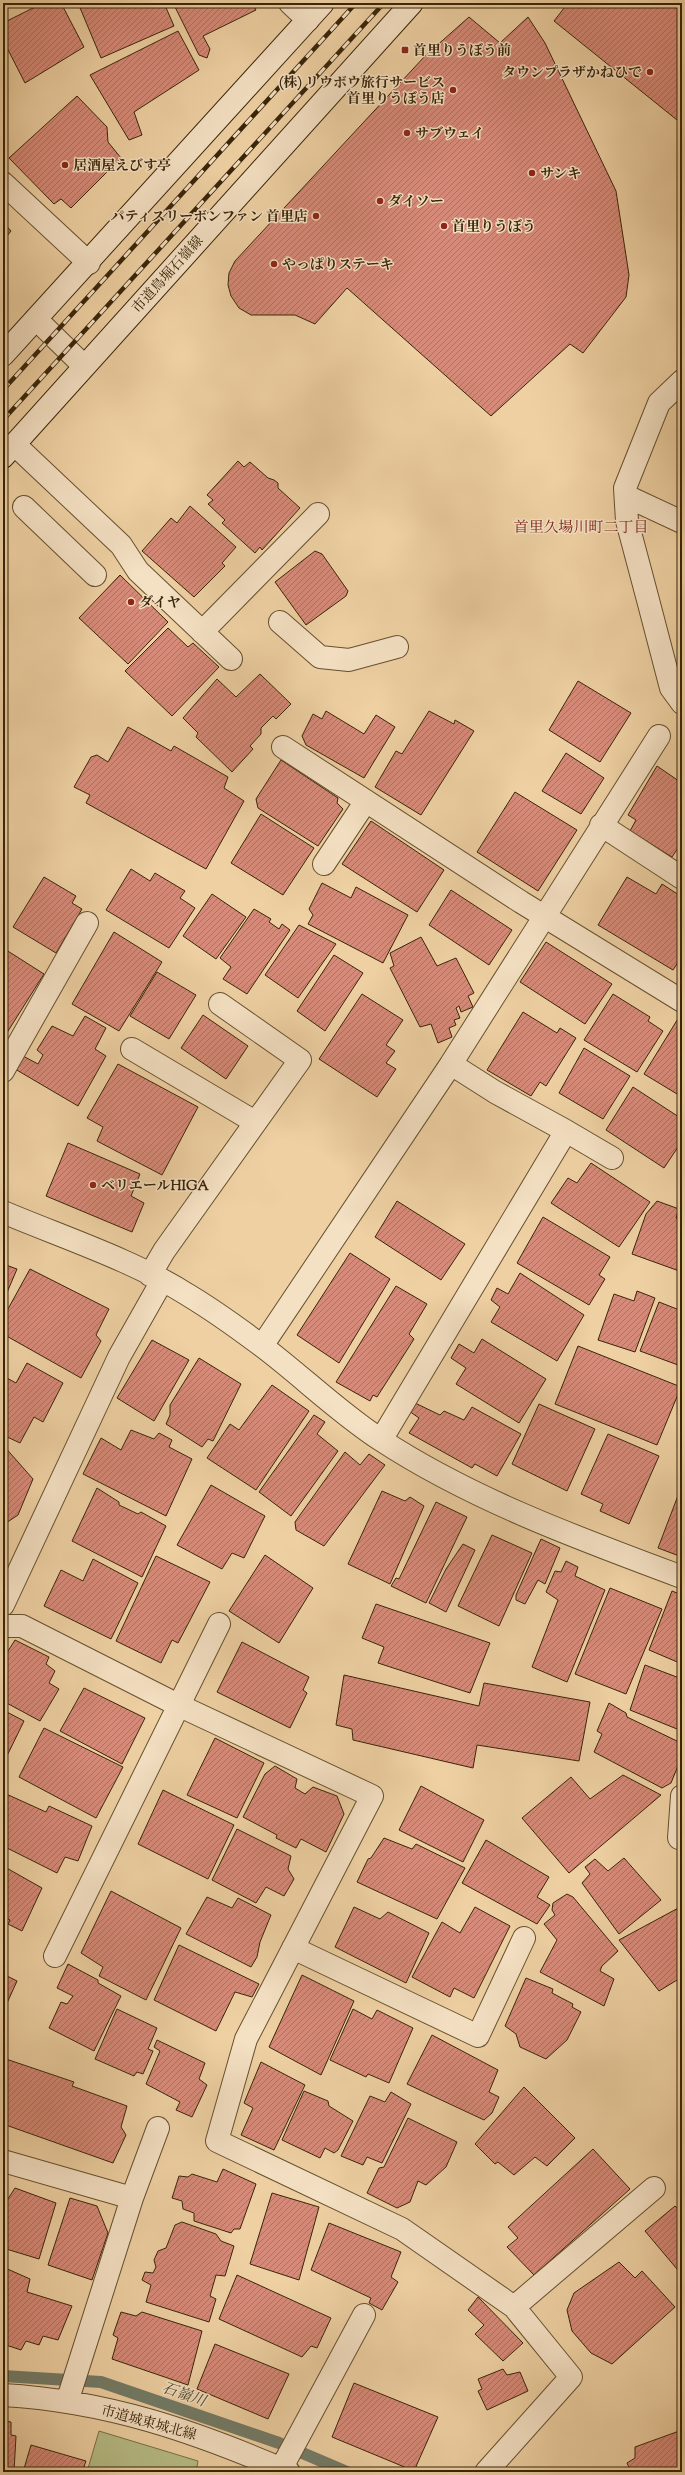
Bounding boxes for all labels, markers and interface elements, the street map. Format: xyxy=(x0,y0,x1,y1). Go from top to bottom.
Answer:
place label: 首里りうぼう前 xyxy=(413,42,511,62)
marker: 首里りうぼう前 xyxy=(400,45,410,55)
place label: タウンプラザかねひで xyxy=(502,64,642,84)
marker: タウンプラザかねひで xyxy=(645,67,655,77)
place label: (株) リウボウ旅行サービス 首里りうぼう店 xyxy=(279,74,445,110)
marker: (株) リウボウ旅行サービス 首里りうぼう店 xyxy=(448,85,458,95)
place label: サブウェイ xyxy=(415,125,484,145)
marker: サブウェイ xyxy=(402,128,412,138)
place label: 居酒屋えびす亭 xyxy=(73,157,171,177)
marker: 居酒屋えびす亭 xyxy=(60,160,70,170)
place label: サンキ xyxy=(540,165,581,185)
marker: サンキ xyxy=(527,168,537,178)
place label: ダイソー xyxy=(388,193,444,213)
marker: ダイソー xyxy=(375,196,385,206)
place label: パティスリーボンファン 首里店 xyxy=(110,208,308,228)
marker: パティスリーボンファン 首里店 xyxy=(311,211,321,221)
place label: 首里りうぼう xyxy=(452,218,536,238)
marker: 首里りうぼう xyxy=(439,221,449,231)
street label: 市道鳥堀石嶺線 xyxy=(128,232,209,318)
place label: やっぱりステーキ xyxy=(282,256,394,276)
marker: やっぱりステーキ xyxy=(269,259,279,269)
district label: 首里久場川町二丁目 xyxy=(513,518,649,539)
place label: ダイヤ xyxy=(139,594,181,614)
marker: ダイヤ xyxy=(126,597,136,607)
place label: ベリエールHIGA xyxy=(101,1177,210,1197)
marker: ベリエールHIGA xyxy=(88,1180,98,1190)
water label: 石嶺川 xyxy=(159,2378,210,2413)
street label: 市道城東城北線 xyxy=(99,2402,198,2446)

